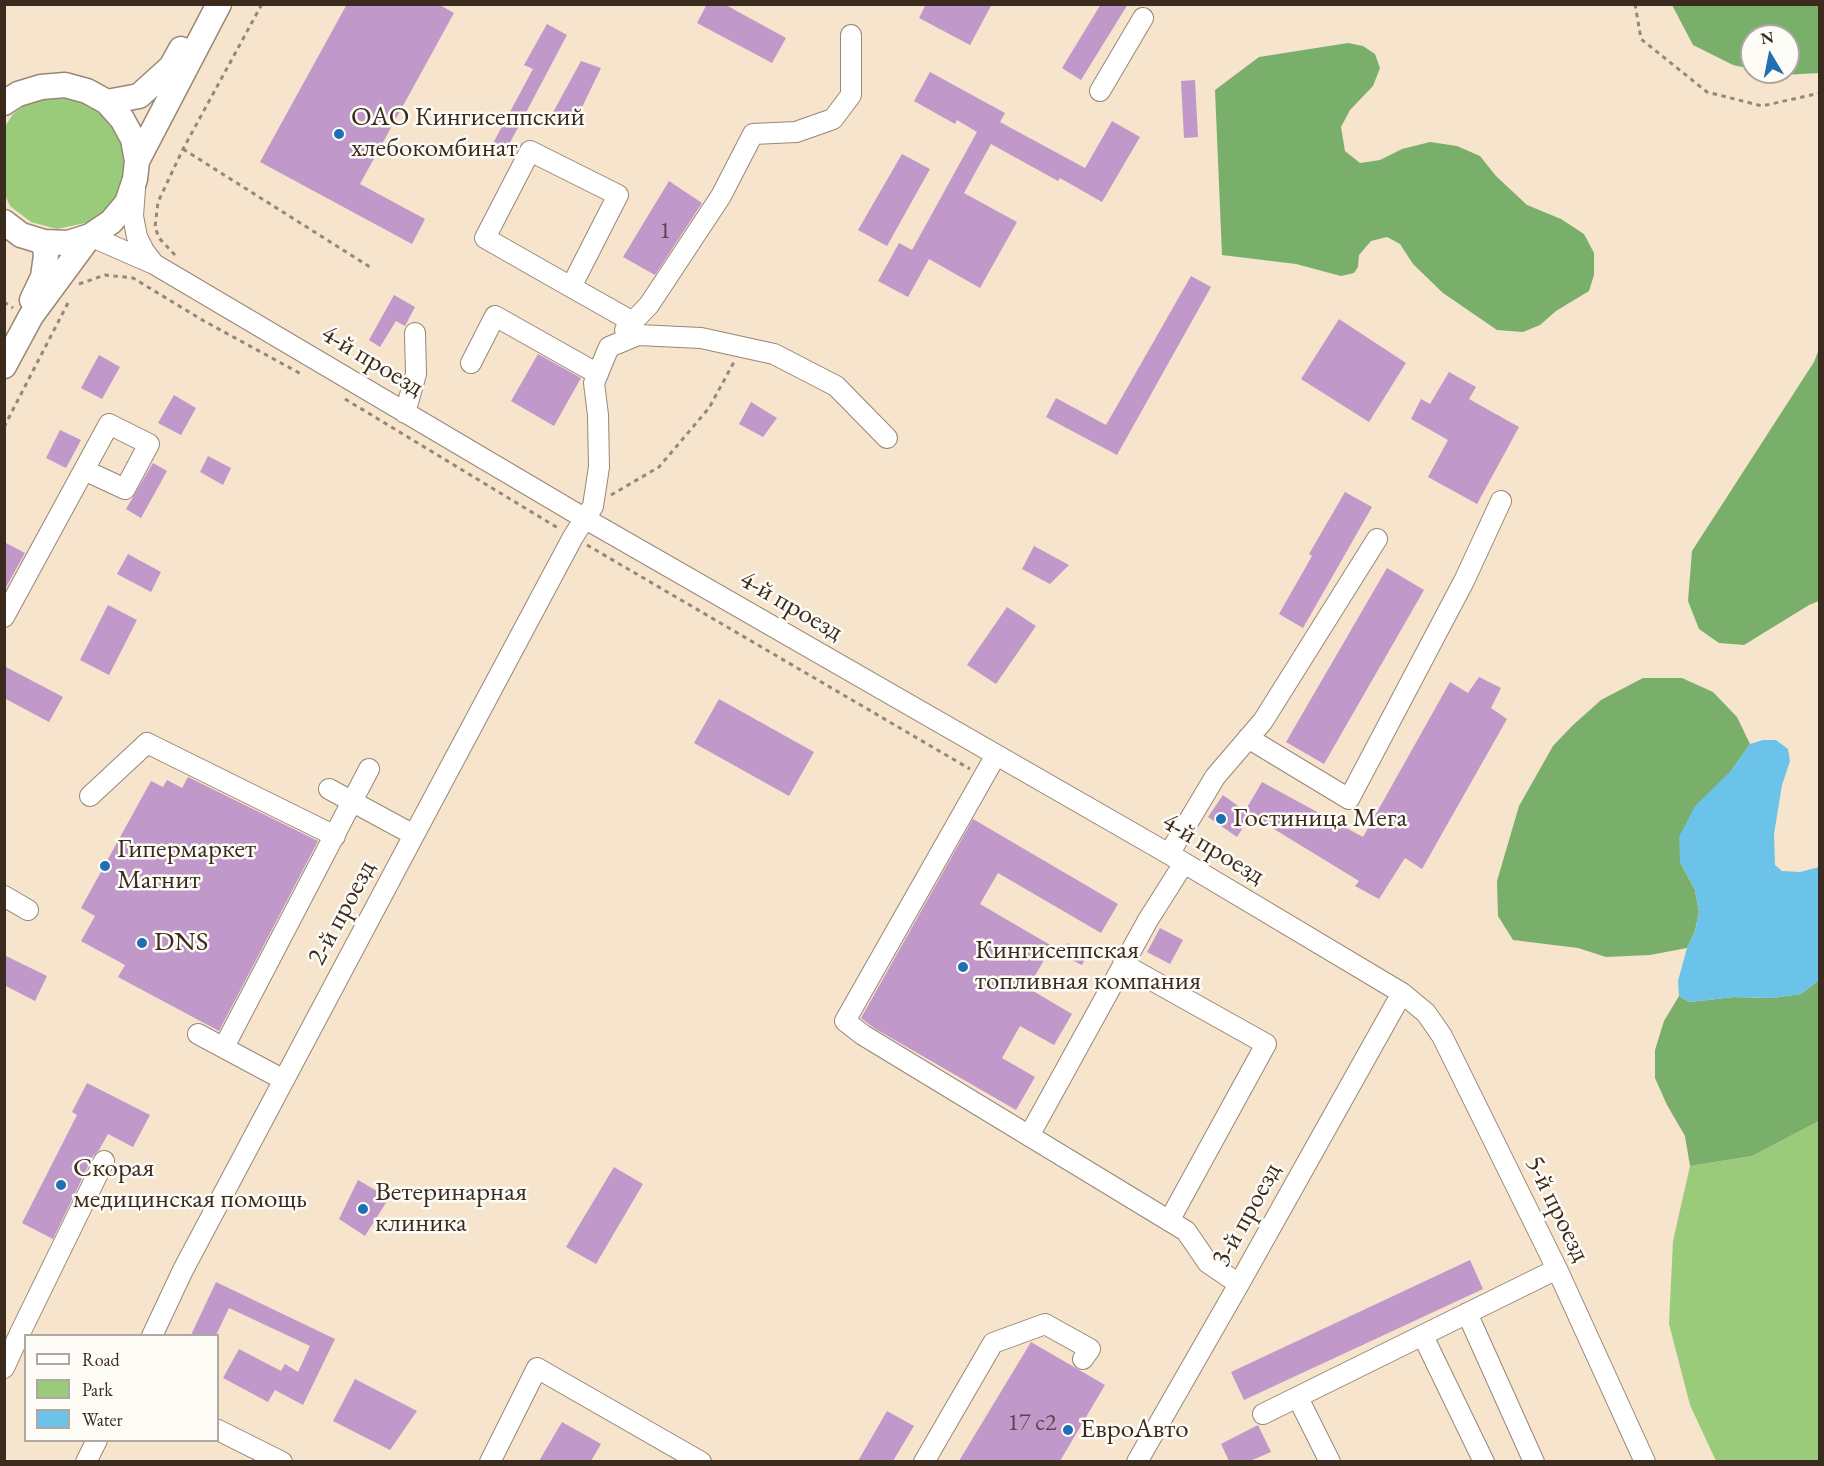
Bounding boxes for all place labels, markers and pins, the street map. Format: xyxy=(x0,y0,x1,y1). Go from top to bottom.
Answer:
place label: ОАО Кингисеппский хлебокомбинат xyxy=(351,102,585,165)
marker: ОАО Кингисеппский хлебокомбинат xyxy=(332,127,346,141)
place label: Гостиница Мега xyxy=(1233,803,1407,835)
marker: Гостиница Мега xyxy=(1214,812,1228,826)
place label: Гипермаркет Магнит xyxy=(117,834,256,897)
marker: Гипермаркет Магнит xyxy=(98,859,112,873)
place label: DNS xyxy=(154,927,208,959)
place label: Кингисеппская топливная компания xyxy=(975,935,1201,998)
marker: DNS xyxy=(135,936,149,950)
marker: Кингисеппская топливная компания xyxy=(956,960,970,974)
place label: Скорая медицинская помощь xyxy=(73,1153,307,1216)
place label: Ветеринарная клиника xyxy=(375,1177,527,1240)
marker: Скорая медицинская помощь xyxy=(54,1178,68,1192)
marker: Ветеринарная клиника xyxy=(356,1202,370,1216)
place label: ЕвроАвто xyxy=(1080,1414,1189,1446)
marker: ЕвроАвто xyxy=(1061,1423,1075,1437)

